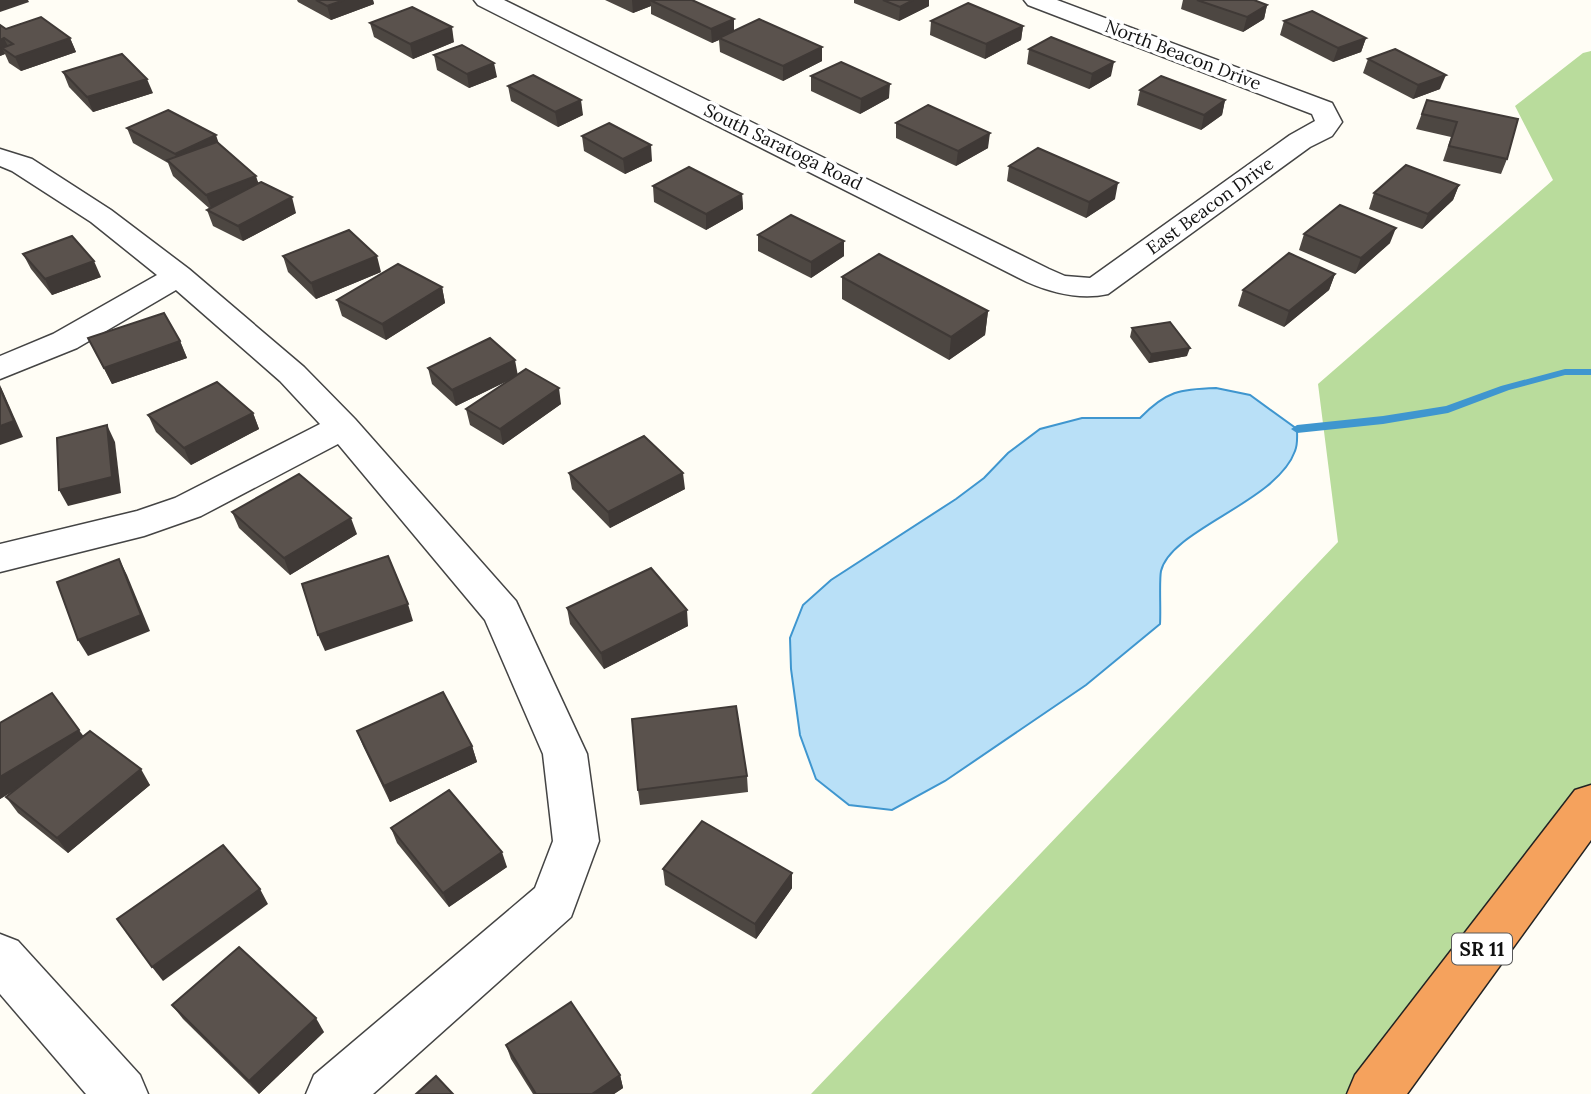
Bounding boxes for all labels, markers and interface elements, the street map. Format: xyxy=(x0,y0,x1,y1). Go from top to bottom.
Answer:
street label: North Beacon Drive xyxy=(1102,14,1265,95)
street label: South Saratoga Road xyxy=(700,98,866,195)
street label: East Beacon Drive xyxy=(1142,152,1278,259)
road number: SR 11 xyxy=(1452,934,1512,965)

